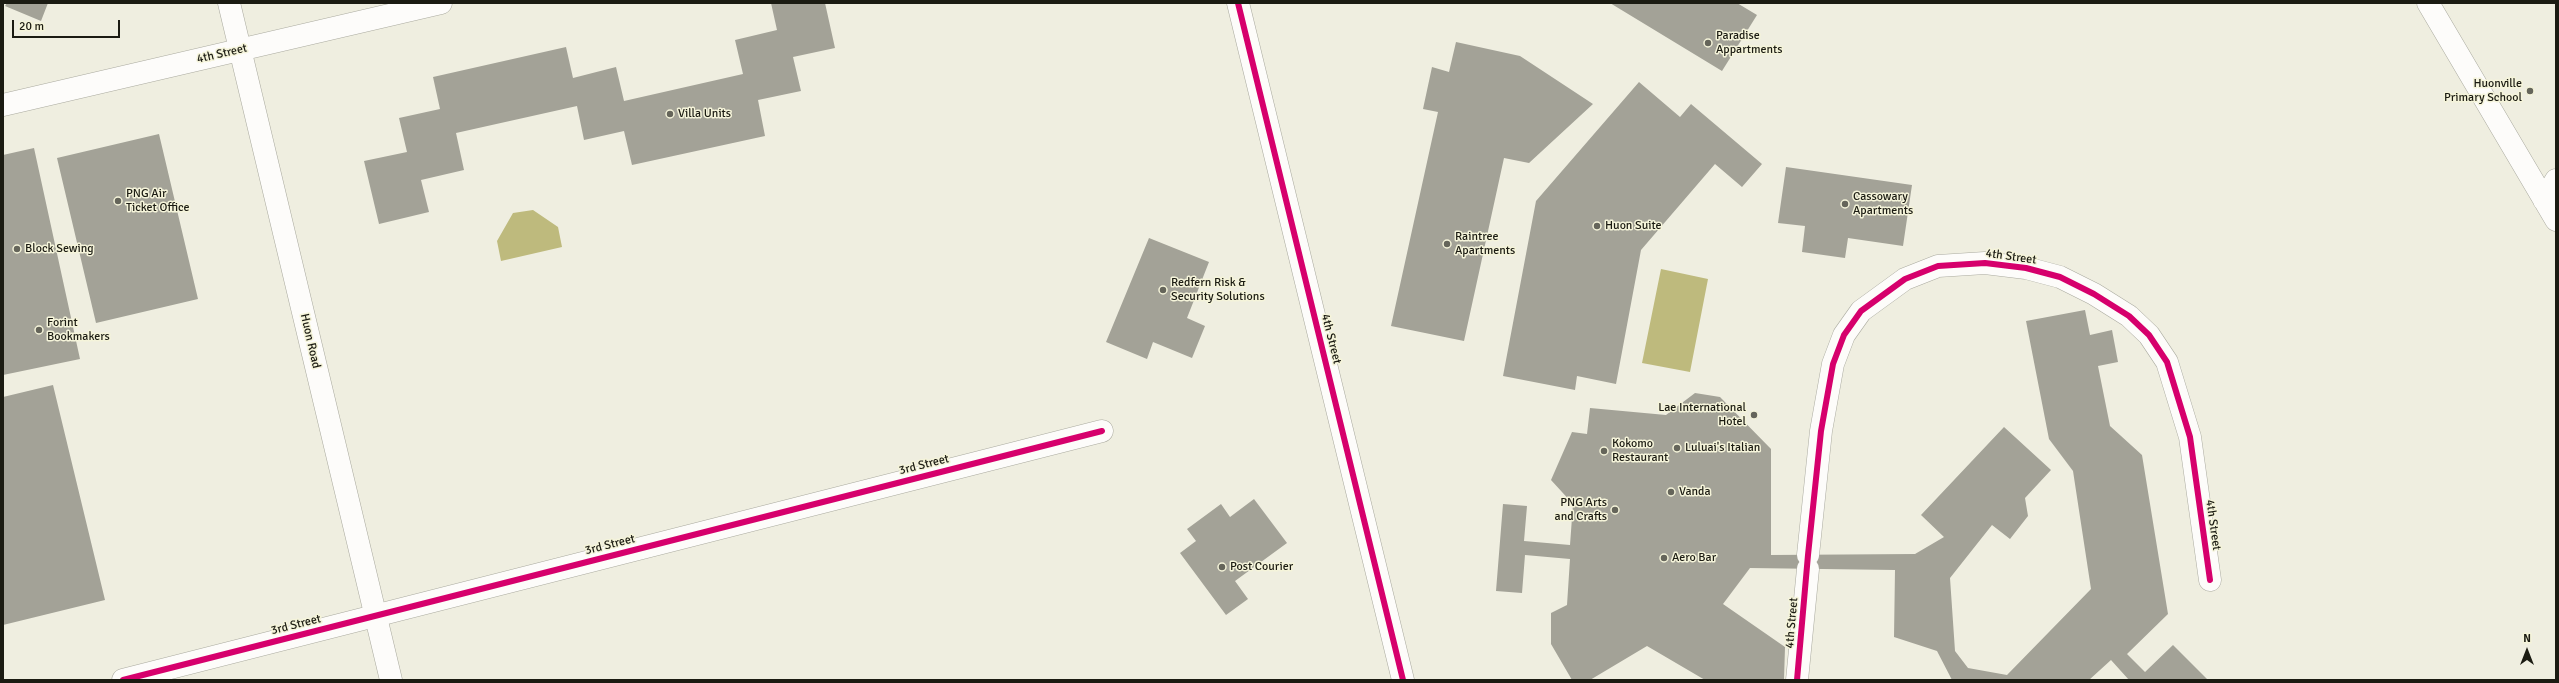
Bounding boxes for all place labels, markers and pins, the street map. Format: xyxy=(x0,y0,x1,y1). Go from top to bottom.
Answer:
place label: Paradise Appartments xyxy=(1716,29,1783,57)
marker: Paradise Appartments xyxy=(1703,38,1713,48)
place label: Huonville Primary School xyxy=(2444,77,2522,105)
marker: Huonville Primary School xyxy=(2525,86,2535,96)
place label: Villa Units xyxy=(678,107,731,121)
marker: Villa Units xyxy=(665,109,675,119)
place label: PNG Air Ticket Office xyxy=(126,187,190,215)
place label: Cassowary Apartments xyxy=(1853,190,1913,218)
marker: PNG Air Ticket Office xyxy=(113,196,123,206)
marker: Cassowary Apartments xyxy=(1840,199,1850,209)
place label: Huon Suite xyxy=(1605,219,1662,233)
marker: Huon Suite xyxy=(1592,221,1602,231)
place label: Raintree Apartments xyxy=(1455,230,1515,258)
marker: Raintree Apartments xyxy=(1442,239,1452,249)
place label: Block Sewing xyxy=(25,242,94,256)
marker: Block Sewing xyxy=(12,244,22,254)
place label: Redfern Risk & Security Solutions xyxy=(1171,276,1265,304)
marker: Redfern Risk & Security Solutions xyxy=(1158,285,1168,295)
place label: Forint Bookmakers xyxy=(47,316,110,344)
marker: Forint Bookmakers xyxy=(34,325,44,335)
place label: Lae International Hotel xyxy=(1658,401,1746,429)
marker: Lae International Hotel xyxy=(1749,410,1759,420)
place label: Kokomo Restaurant xyxy=(1612,437,1668,465)
place label: Luluai's Italian xyxy=(1685,441,1760,455)
marker: Luluai's Italian xyxy=(1672,443,1682,453)
marker: Kokomo Restaurant xyxy=(1599,446,1609,456)
place label: Vanda xyxy=(1679,485,1710,499)
marker: Vanda xyxy=(1666,487,1676,497)
place label: PNG Arts and Crafts xyxy=(1555,496,1607,524)
marker: PNG Arts and Crafts xyxy=(1610,505,1620,515)
place label: Aero Bar xyxy=(1672,551,1716,565)
marker: Aero Bar xyxy=(1659,553,1669,563)
place label: Post Courier xyxy=(1230,560,1293,574)
marker: Post Courier xyxy=(1217,562,1227,572)

